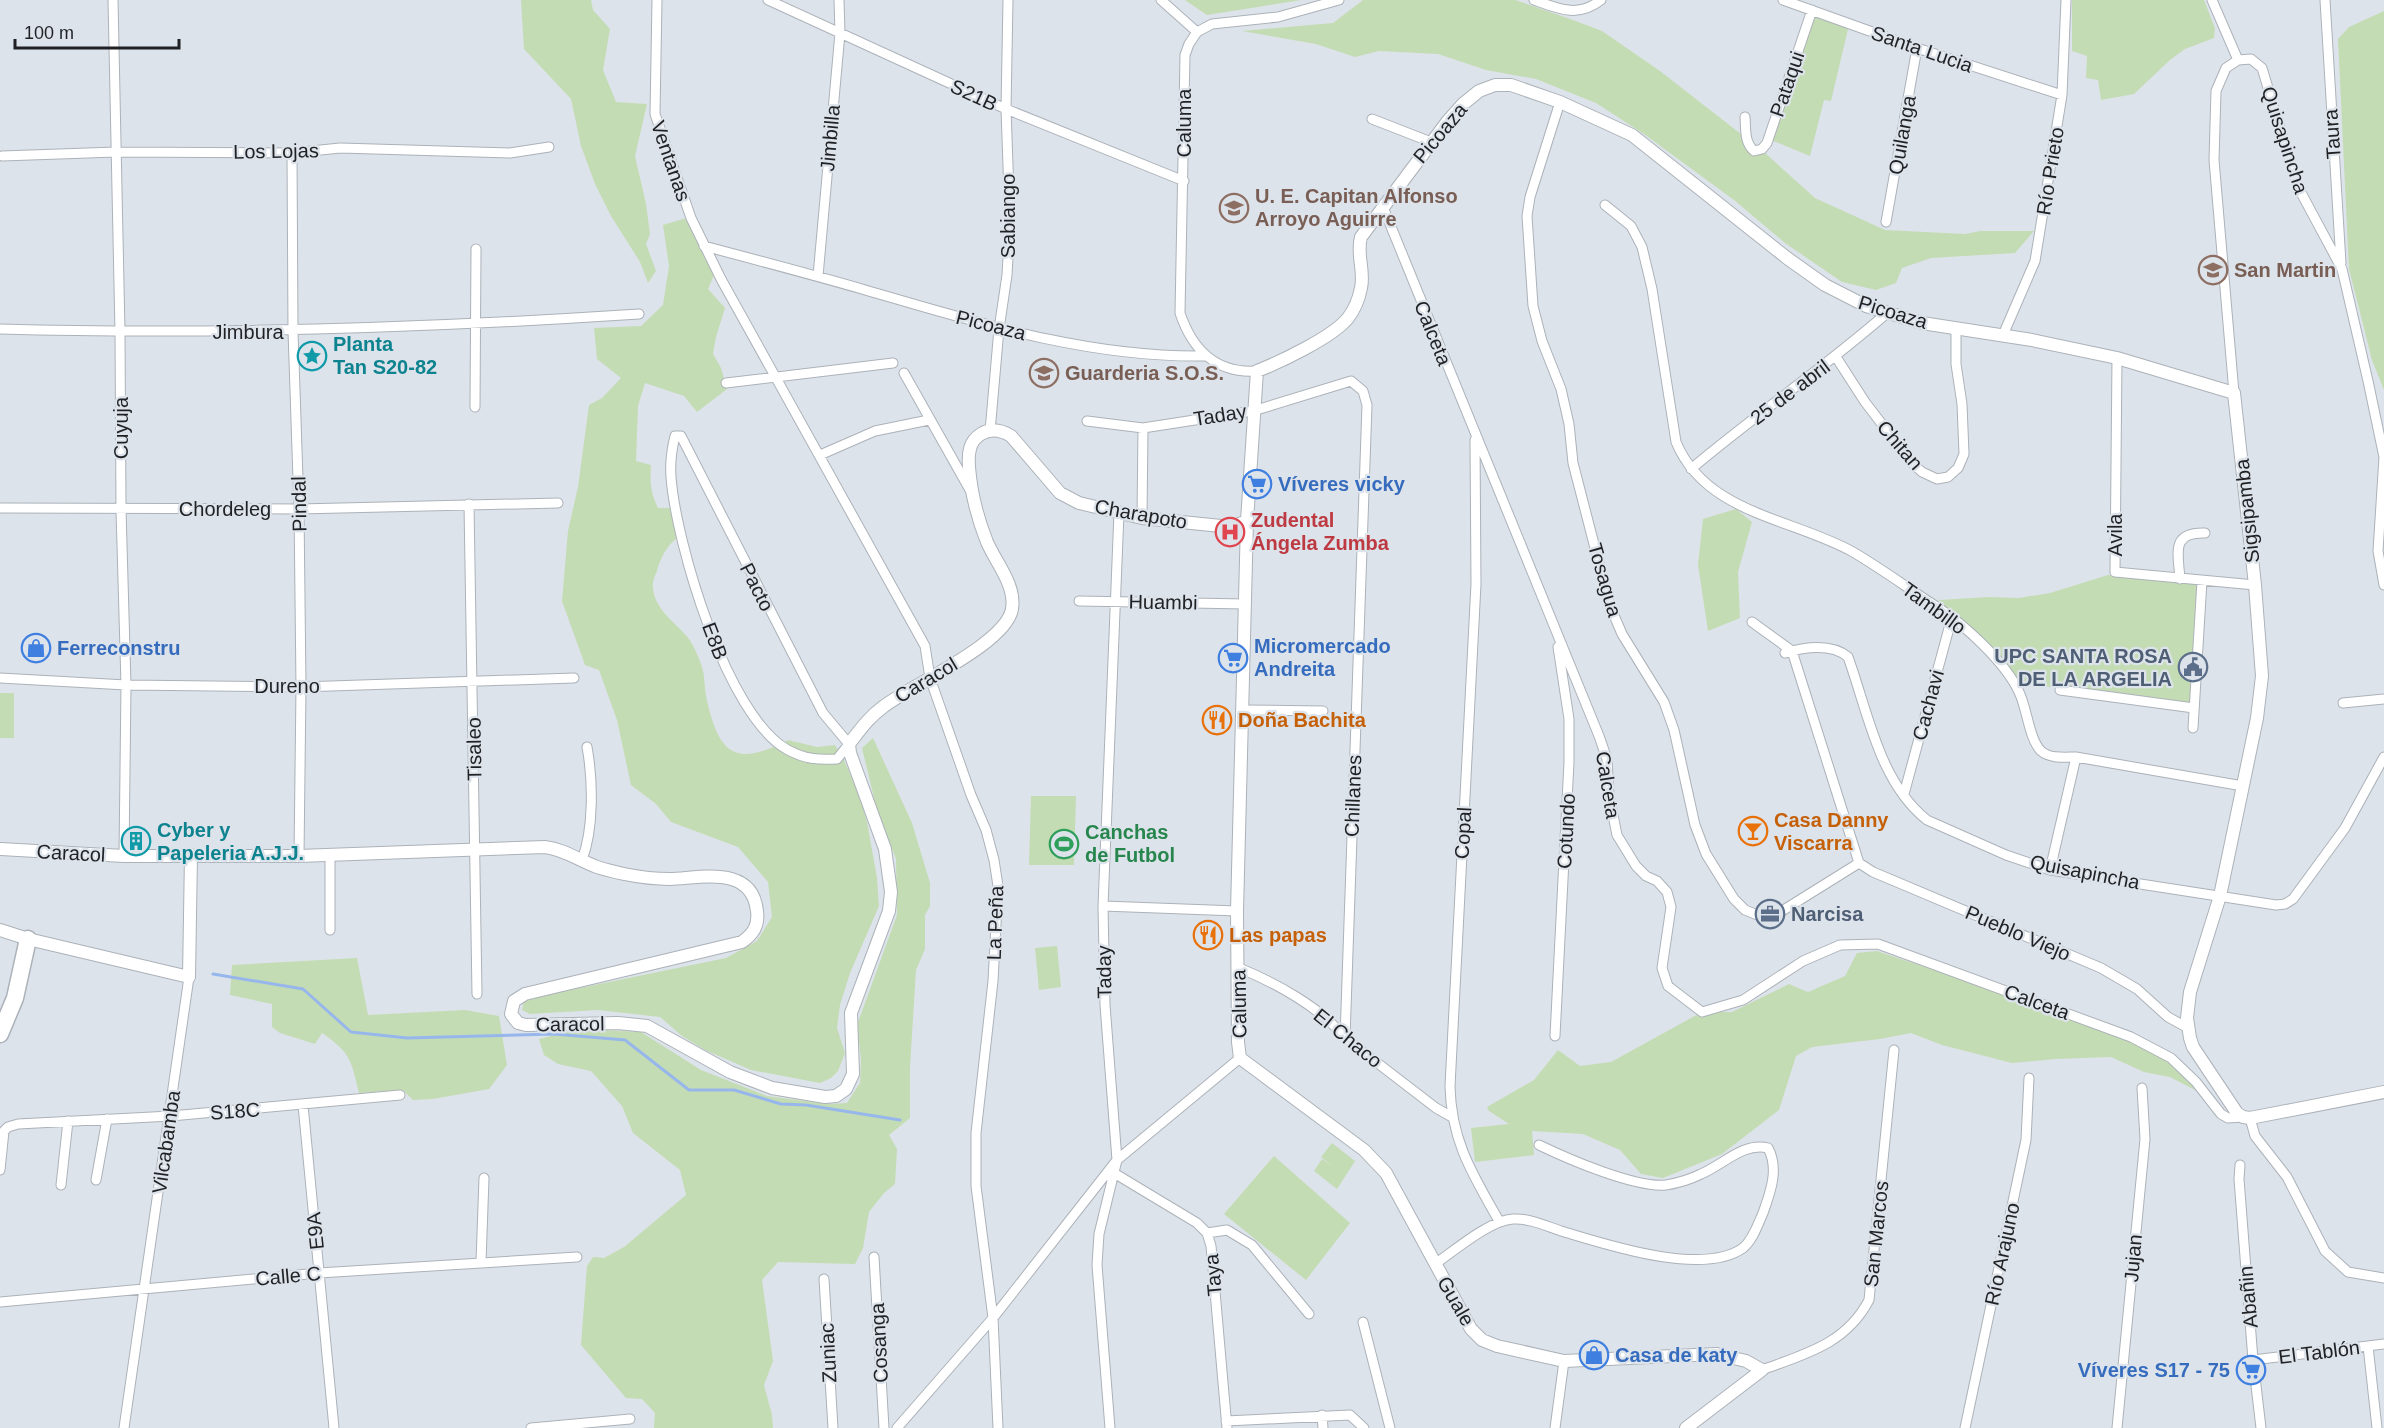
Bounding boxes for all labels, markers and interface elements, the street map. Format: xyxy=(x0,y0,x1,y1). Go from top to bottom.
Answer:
scale bar xyxy=(15,12,178,50)
street label: Santa Lucia xyxy=(1868,21,1976,77)
text: 100 m xyxy=(24,23,74,43)
street label: Pataqui xyxy=(1766,48,1808,120)
street label: S21B xyxy=(947,75,1001,115)
street label: Quisapincha xyxy=(2257,84,2313,197)
street label: Caluma xyxy=(1173,88,1195,157)
street label: Quilanga xyxy=(1884,93,1920,176)
street label: Picoaza xyxy=(1409,98,1472,167)
street label: Jimbilla xyxy=(816,103,844,172)
street label: Taura xyxy=(2319,107,2345,160)
street label: Ventanas xyxy=(647,118,695,204)
street label: Río Prieto xyxy=(2032,125,2068,217)
street label: Los Lojas xyxy=(233,139,319,163)
street label: Sabiango xyxy=(997,174,1019,258)
place label: U. E. Capitan Alfonso Arroyo Aguirre xyxy=(1255,185,1458,230)
school or university icon: U. E. Capitan Alfonso Arroyo Aguirre xyxy=(1218,192,1250,224)
school or university icon: San Martin xyxy=(2197,254,2229,286)
place label: San Martin xyxy=(2234,259,2336,281)
street label: Picoaza xyxy=(1856,291,1931,333)
street label: Calceta xyxy=(1410,297,1456,369)
street label: Picoaza xyxy=(954,306,1029,344)
street label: Jimbura xyxy=(212,321,284,343)
place label: Planta Tan S20-82 xyxy=(333,333,437,378)
place icon: Planta Tan S20-82 xyxy=(296,340,328,372)
street label: 25 de abril xyxy=(1746,355,1834,429)
school or university icon: Guarderia S.O.S. xyxy=(1028,357,1060,389)
place label: Guarderia S.O.S. xyxy=(1065,362,1224,384)
street label: Cuyuja xyxy=(110,396,132,459)
street label: Taday xyxy=(1192,400,1248,430)
street label: Chitan xyxy=(1873,416,1927,474)
street label: Sigsipamba xyxy=(2231,457,2263,564)
supermarket icon: Víveres vicky xyxy=(1241,468,1273,500)
place label: Víveres vicky xyxy=(1278,473,1406,495)
street label: Pindal xyxy=(288,476,310,532)
street label: Charapoto xyxy=(1093,495,1189,533)
street label: Chordeleg xyxy=(179,498,271,520)
place label: Zudental Ángela Zumba xyxy=(1251,509,1390,554)
street label: Avila xyxy=(2104,513,2126,557)
hospital icon: Zudental Ángela Zumba xyxy=(1214,516,1246,548)
street label: Tosagua xyxy=(1584,541,1626,620)
street label: Pacto xyxy=(736,559,778,615)
street label: Tambillo xyxy=(1898,578,1970,638)
street label: Huambi xyxy=(1128,590,1198,614)
street label: E8B xyxy=(698,619,732,663)
shop icon: Ferreconstru xyxy=(20,632,52,664)
place label: Micromercado Andreita xyxy=(1254,635,1391,680)
place label: Ferreconstru xyxy=(57,637,180,659)
supermarket icon: Micromercado Andreita xyxy=(1217,642,1249,674)
place label: UPC SANTA ROSA DE LA ARGELIA xyxy=(1994,645,2172,690)
public building icon: UPC SANTA ROSA DE LA ARGELIA xyxy=(2177,651,2209,683)
street label: Caracol xyxy=(891,653,961,707)
street label: Cachavi xyxy=(1908,667,1948,743)
street label: Dureno xyxy=(254,675,320,697)
restaurant icon: Doña Bachita xyxy=(1201,704,1233,736)
place label: Doña Bachita xyxy=(1238,709,1367,731)
street label: Tisaleo xyxy=(462,717,486,781)
street label: Calceta xyxy=(1592,750,1624,821)
street label: Chillanes xyxy=(1341,755,1365,837)
street label: Cotundo xyxy=(1553,793,1579,869)
street label: Copal xyxy=(1451,806,1475,860)
place label: Casa Danny Viscarra xyxy=(1774,809,1889,854)
bar icon: Casa Danny Viscarra xyxy=(1737,815,1769,847)
place label: Cyber y Papeleria A.J.J. xyxy=(157,819,304,864)
place label: Canchas de Futbol xyxy=(1085,821,1175,866)
building icon: Cyber y Papeleria A.J.J. xyxy=(120,825,152,857)
sports icon: Canchas de Futbol xyxy=(1048,828,1080,860)
street label: Caracol xyxy=(36,840,106,866)
street label: Quisapincha xyxy=(2028,851,2143,894)
street label: La Peña xyxy=(983,885,1007,961)
office icon: Narcisa xyxy=(1754,898,1786,930)
street label: Pueblo Viejo xyxy=(1962,901,2074,965)
place label: Narcisa xyxy=(1791,903,1864,925)
restaurant icon: Las papas xyxy=(1192,919,1224,951)
place label: Las papas xyxy=(1229,924,1327,946)
street label: Taday xyxy=(1093,945,1115,999)
street label: Caluma xyxy=(1227,968,1251,1039)
street label: Calceta xyxy=(2001,980,2073,1024)
street label: El Chaco xyxy=(1310,1004,1386,1072)
street label: Caracol xyxy=(535,1012,605,1036)
street label: Vilcabamba xyxy=(148,1088,184,1195)
street label: S18C xyxy=(209,1098,261,1124)
street label: San Marcos xyxy=(1859,1180,1893,1288)
street label: Río Arajuno xyxy=(1980,1201,2024,1307)
street label: E9A xyxy=(302,1210,328,1251)
street label: Jujan xyxy=(2120,1233,2146,1283)
street label: Taya xyxy=(1200,1252,1226,1297)
street label: Calle C xyxy=(254,1262,322,1290)
street label: Abañin xyxy=(2234,1265,2262,1329)
street label: Guale xyxy=(1433,1272,1479,1330)
street label: Cosanga xyxy=(866,1302,892,1384)
street label: Zuniac xyxy=(815,1322,841,1384)
street label: El Tablón xyxy=(2277,1336,2361,1368)
shop icon: Casa de katy xyxy=(1578,1339,1610,1371)
place label: Casa de katy xyxy=(1615,1344,1738,1366)
supermarket icon: Víveres S17 - 75 xyxy=(2235,1354,2267,1386)
place label: Víveres S17 - 75 xyxy=(2078,1359,2230,1381)

